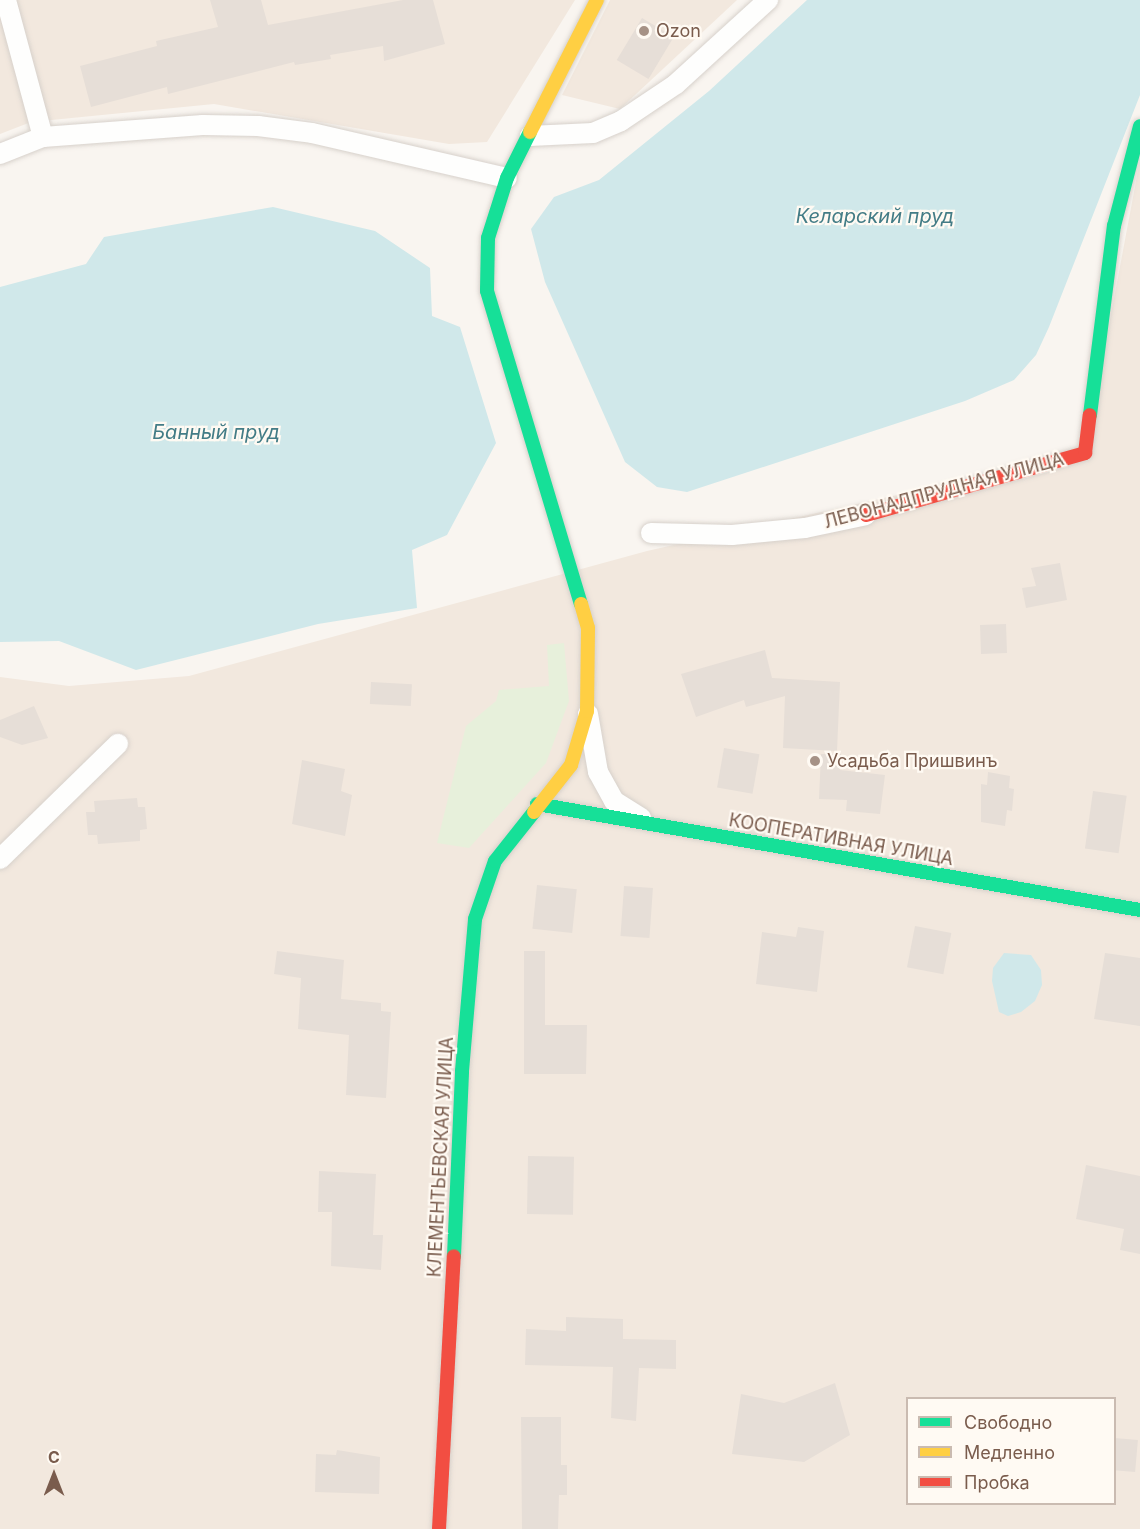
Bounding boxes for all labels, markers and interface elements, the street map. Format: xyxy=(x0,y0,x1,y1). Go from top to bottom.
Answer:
place label: Ozon xyxy=(656,20,701,42)
marker: Ozon xyxy=(637,24,651,38)
water label: Келарский пруд xyxy=(796,204,954,228)
water label: Банный пруд xyxy=(152,420,280,444)
street label: ЛЕВОНАДПРУДНАЯ УЛИЦА xyxy=(822,449,1066,533)
place label: Усадьба Пришвинъ xyxy=(827,750,998,772)
marker: Усадьба Пришвинъ xyxy=(808,754,822,768)
street label: КООПЕРАТИВНАЯ УЛИЦА xyxy=(727,810,955,870)
street label: КЛЕМЕНТЬЕВСКАЯ УЛИЦА xyxy=(424,1036,458,1278)
legend xyxy=(906,1397,1116,1505)
text: Свободно xyxy=(964,1412,1052,1433)
text: Медленно xyxy=(964,1442,1055,1463)
north arrow xyxy=(24,1445,84,1505)
text: С xyxy=(48,1447,60,1467)
text: Пробка xyxy=(964,1472,1030,1493)

